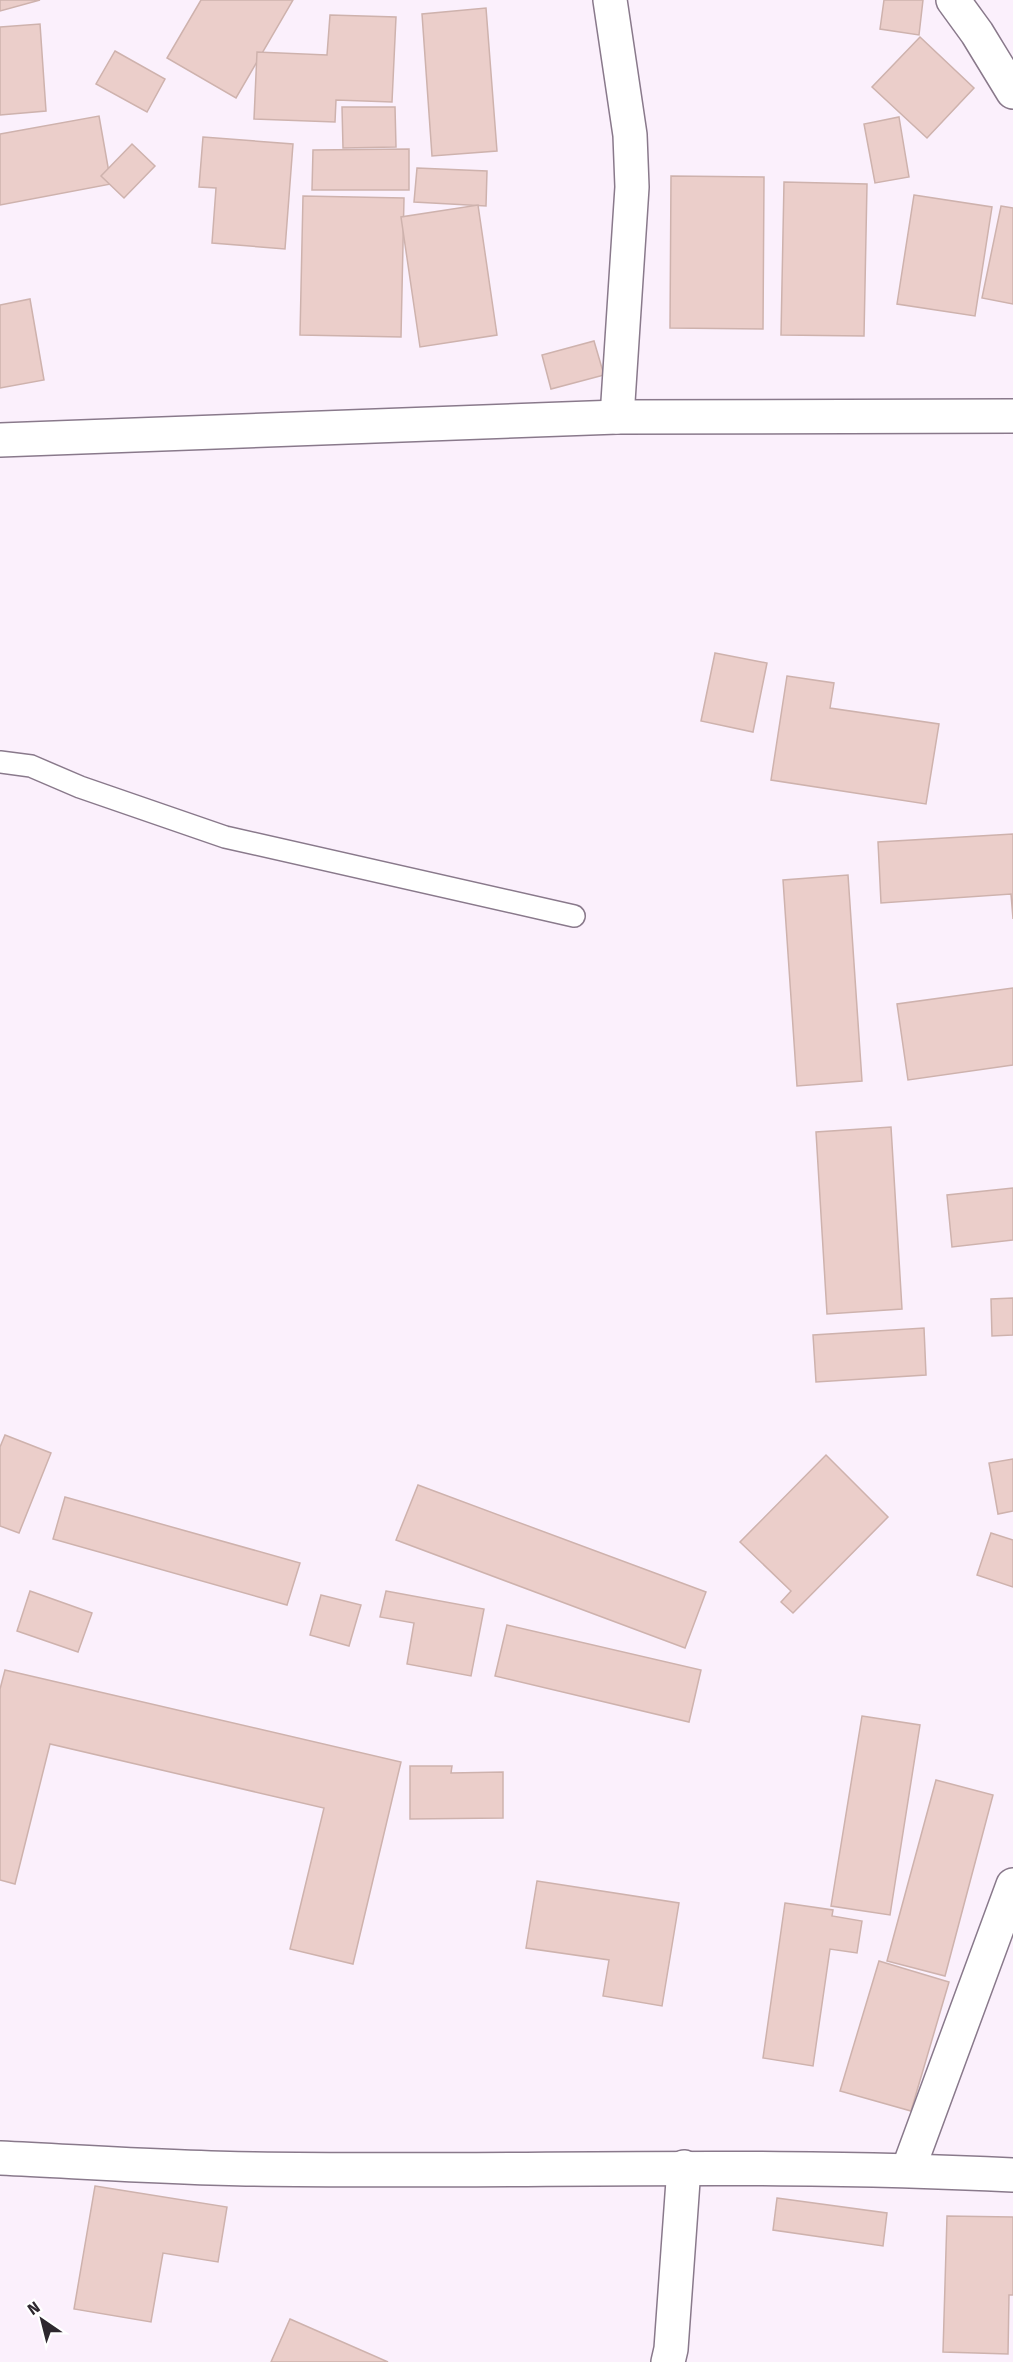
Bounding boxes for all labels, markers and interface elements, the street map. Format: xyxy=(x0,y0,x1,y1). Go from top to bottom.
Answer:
north arrow xyxy=(12,2290,72,2350)
text: N xyxy=(24,2297,43,2319)

